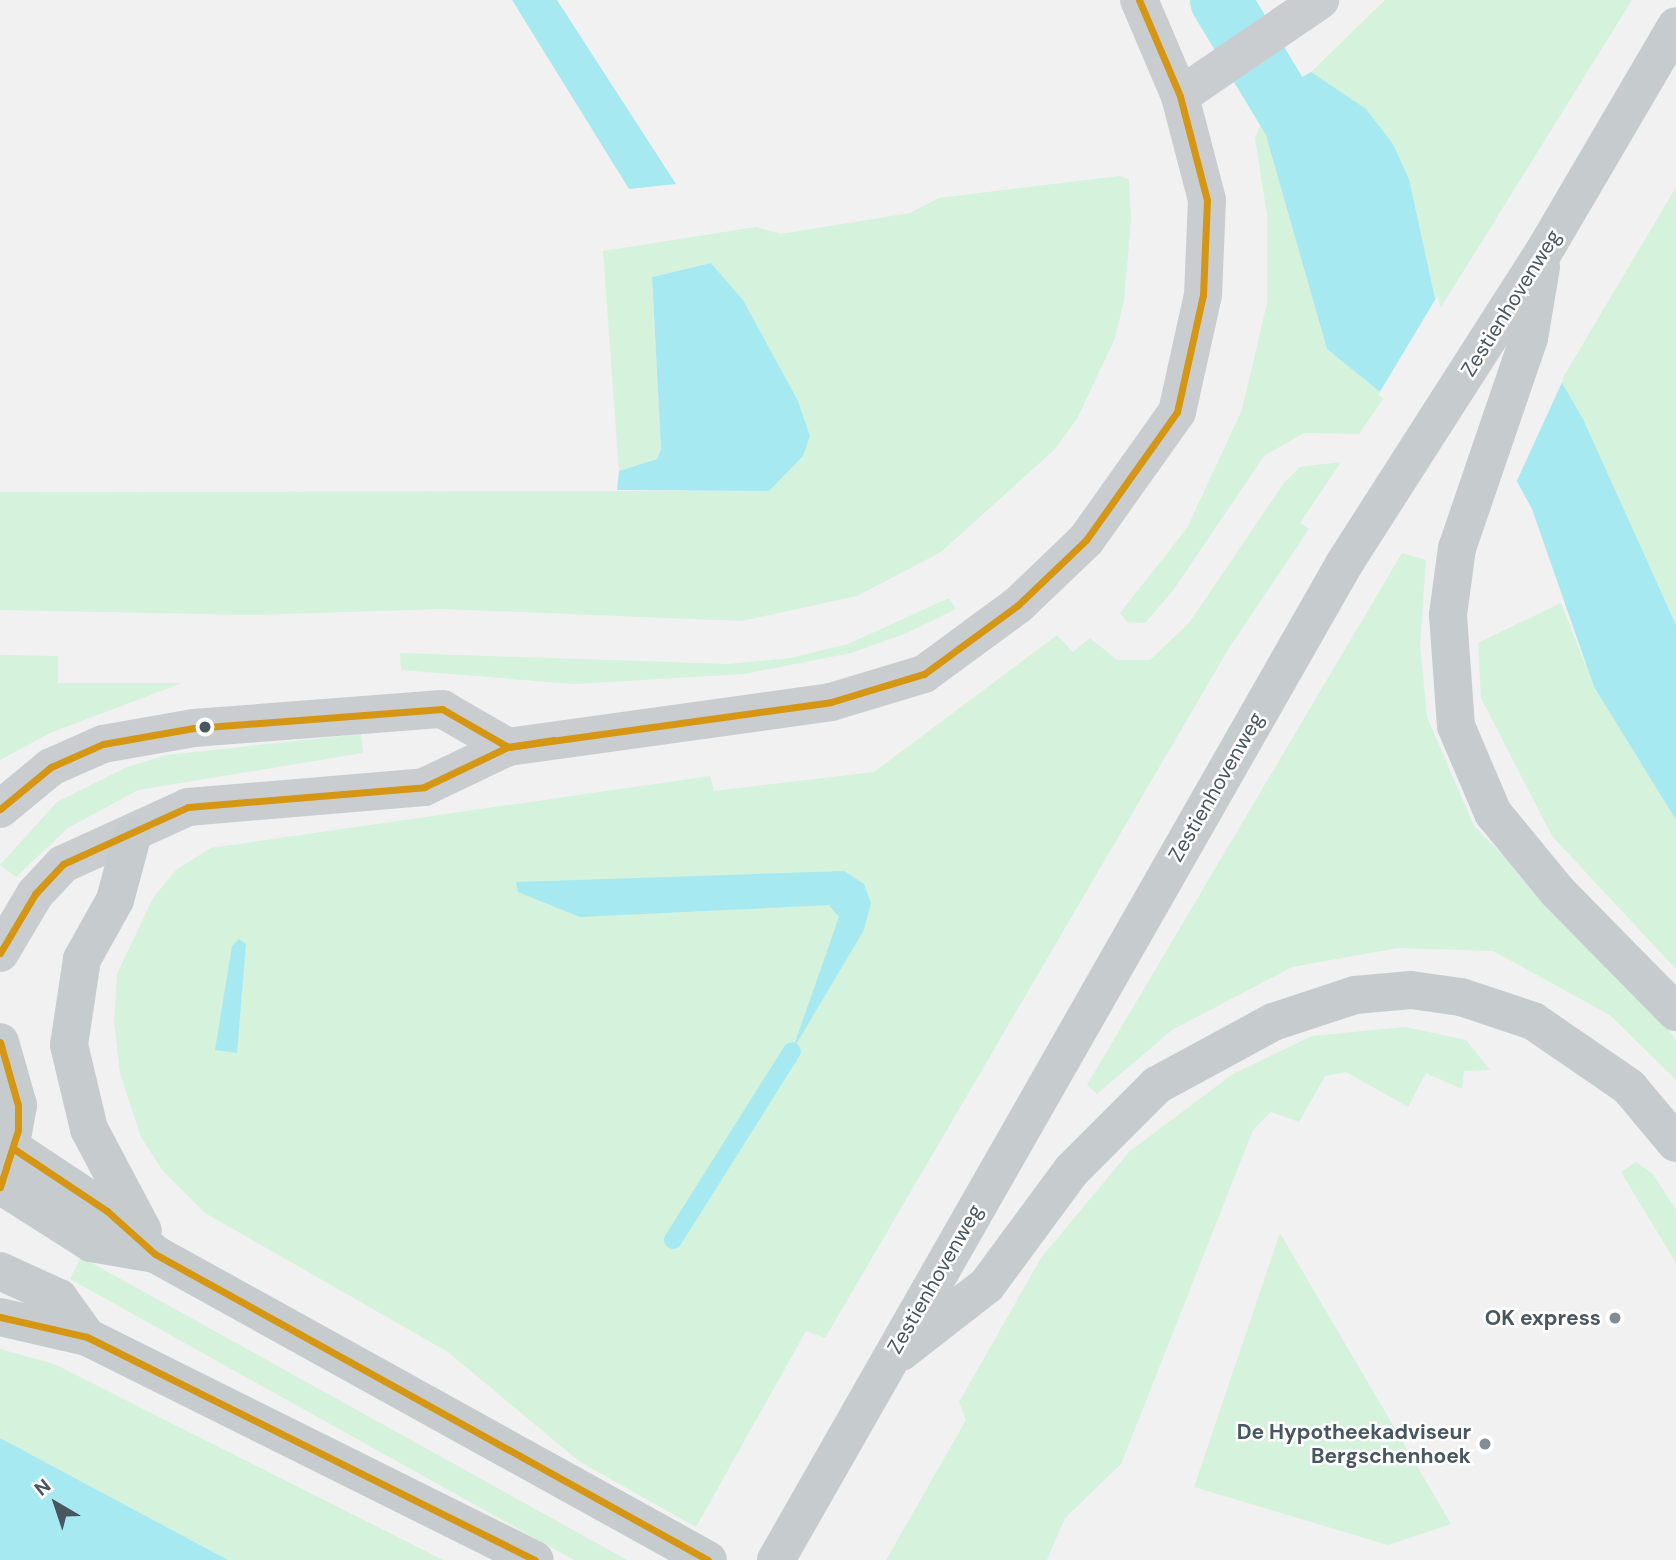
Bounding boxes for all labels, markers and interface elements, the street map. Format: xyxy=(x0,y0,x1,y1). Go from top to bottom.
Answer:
street label: Zestienhovenweg xyxy=(1456,225,1566,381)
street label: Zestienhovenweg xyxy=(1163,708,1269,866)
unlabelled marker xyxy=(198,720,212,734)
street label: Zestienhovenweg xyxy=(882,1200,988,1358)
place label: OK express xyxy=(1485,1305,1601,1331)
marker: OK express xyxy=(1607,1310,1623,1326)
place label: De Hypotheekadviseur Bergschenhoek xyxy=(1237,1419,1471,1469)
marker: De Hypotheekadviseur Bergschenhoek xyxy=(1477,1436,1493,1452)
north arrow xyxy=(21,1469,91,1539)
text: N xyxy=(29,1473,56,1501)

